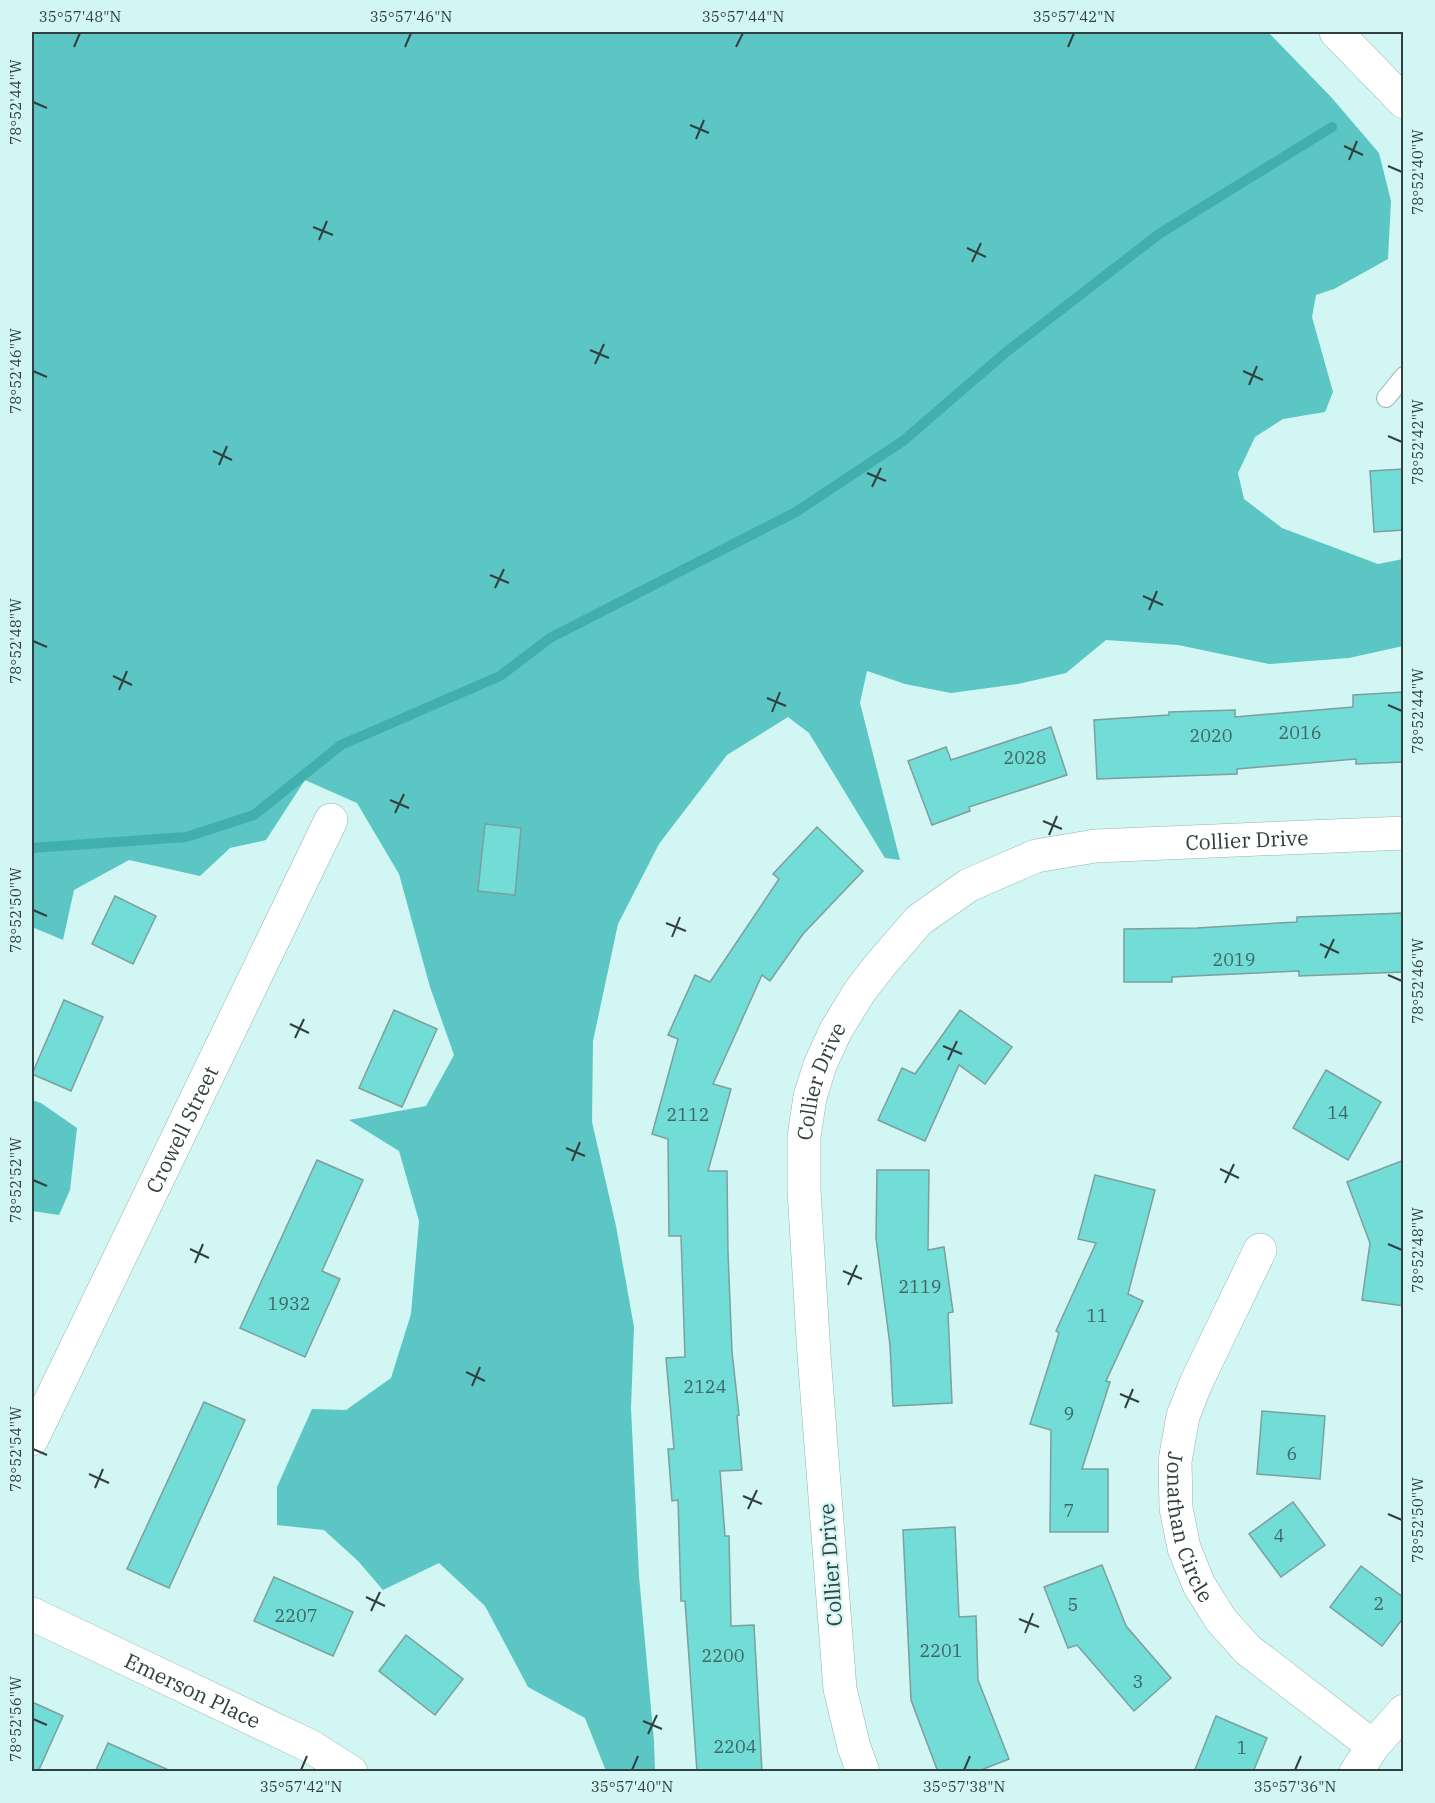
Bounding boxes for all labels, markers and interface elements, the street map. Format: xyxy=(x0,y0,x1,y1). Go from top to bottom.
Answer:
text: 35°57'48"N xyxy=(39,7,121,26)
text: 35°57'46"N xyxy=(370,7,452,26)
text: 35°57'44"N xyxy=(702,7,784,26)
text: 35°57'42"N xyxy=(1033,7,1115,26)
text: 78°52'44"W xyxy=(6,59,25,145)
text: 78°52'40"W xyxy=(1408,129,1427,215)
text: 78°52'46"W xyxy=(6,328,25,414)
text: 78°52'42"W xyxy=(1408,399,1427,485)
text: 78°52'48"W xyxy=(6,598,25,684)
text: 78°52'44"W xyxy=(1408,668,1427,754)
house number: 2016 xyxy=(1278,721,1322,744)
house number: 2020 xyxy=(1189,724,1233,747)
house number: 2028 xyxy=(1003,746,1047,769)
street label: Collier Drive xyxy=(1185,823,1309,856)
text: 78°52'50"W xyxy=(6,867,25,953)
text: 78°52'46"W xyxy=(1408,938,1427,1024)
house number: 2019 xyxy=(1212,948,1256,971)
street label: Collier Drive xyxy=(790,1016,852,1142)
street label: Crowell Street xyxy=(139,1061,224,1198)
house number: 14 xyxy=(1327,1101,1349,1124)
house number: 2112 xyxy=(666,1103,710,1126)
text: 78°52'52"W xyxy=(6,1137,25,1223)
text: 78°52'48"W xyxy=(1408,1207,1427,1293)
house number: 2119 xyxy=(898,1275,942,1298)
house number: 1932 xyxy=(267,1292,311,1315)
house number: 11 xyxy=(1086,1304,1108,1327)
house number: 2124 xyxy=(683,1375,727,1398)
house number: 9 xyxy=(1064,1402,1074,1425)
text: 78°52'54"W xyxy=(6,1406,25,1492)
house number: 6 xyxy=(1287,1442,1297,1465)
street label: Jonathan Circle xyxy=(1161,1450,1220,1607)
text: 78°52'50"W xyxy=(1408,1477,1427,1563)
house number: 7 xyxy=(1064,1499,1074,1522)
street label: Collier Drive xyxy=(812,1503,848,1627)
house number: 4 xyxy=(1274,1524,1284,1547)
house number: 2 xyxy=(1374,1592,1384,1615)
house number: 5 xyxy=(1068,1593,1078,1616)
house number: 2207 xyxy=(274,1604,318,1627)
house number: 2201 xyxy=(919,1639,963,1662)
house number: 2200 xyxy=(701,1644,745,1667)
street label: Emerson Place xyxy=(120,1646,265,1735)
house number: 3 xyxy=(1133,1670,1143,1693)
text: 78°52'56"W xyxy=(6,1676,25,1762)
house number: 2204 xyxy=(713,1735,757,1758)
house number: 1 xyxy=(1237,1736,1247,1759)
text: 35°57'42"N xyxy=(260,1777,342,1796)
text: 35°57'40"N xyxy=(591,1777,673,1796)
text: 35°57'38"N xyxy=(923,1777,1005,1796)
text: 35°57'36"N xyxy=(1254,1777,1336,1796)

